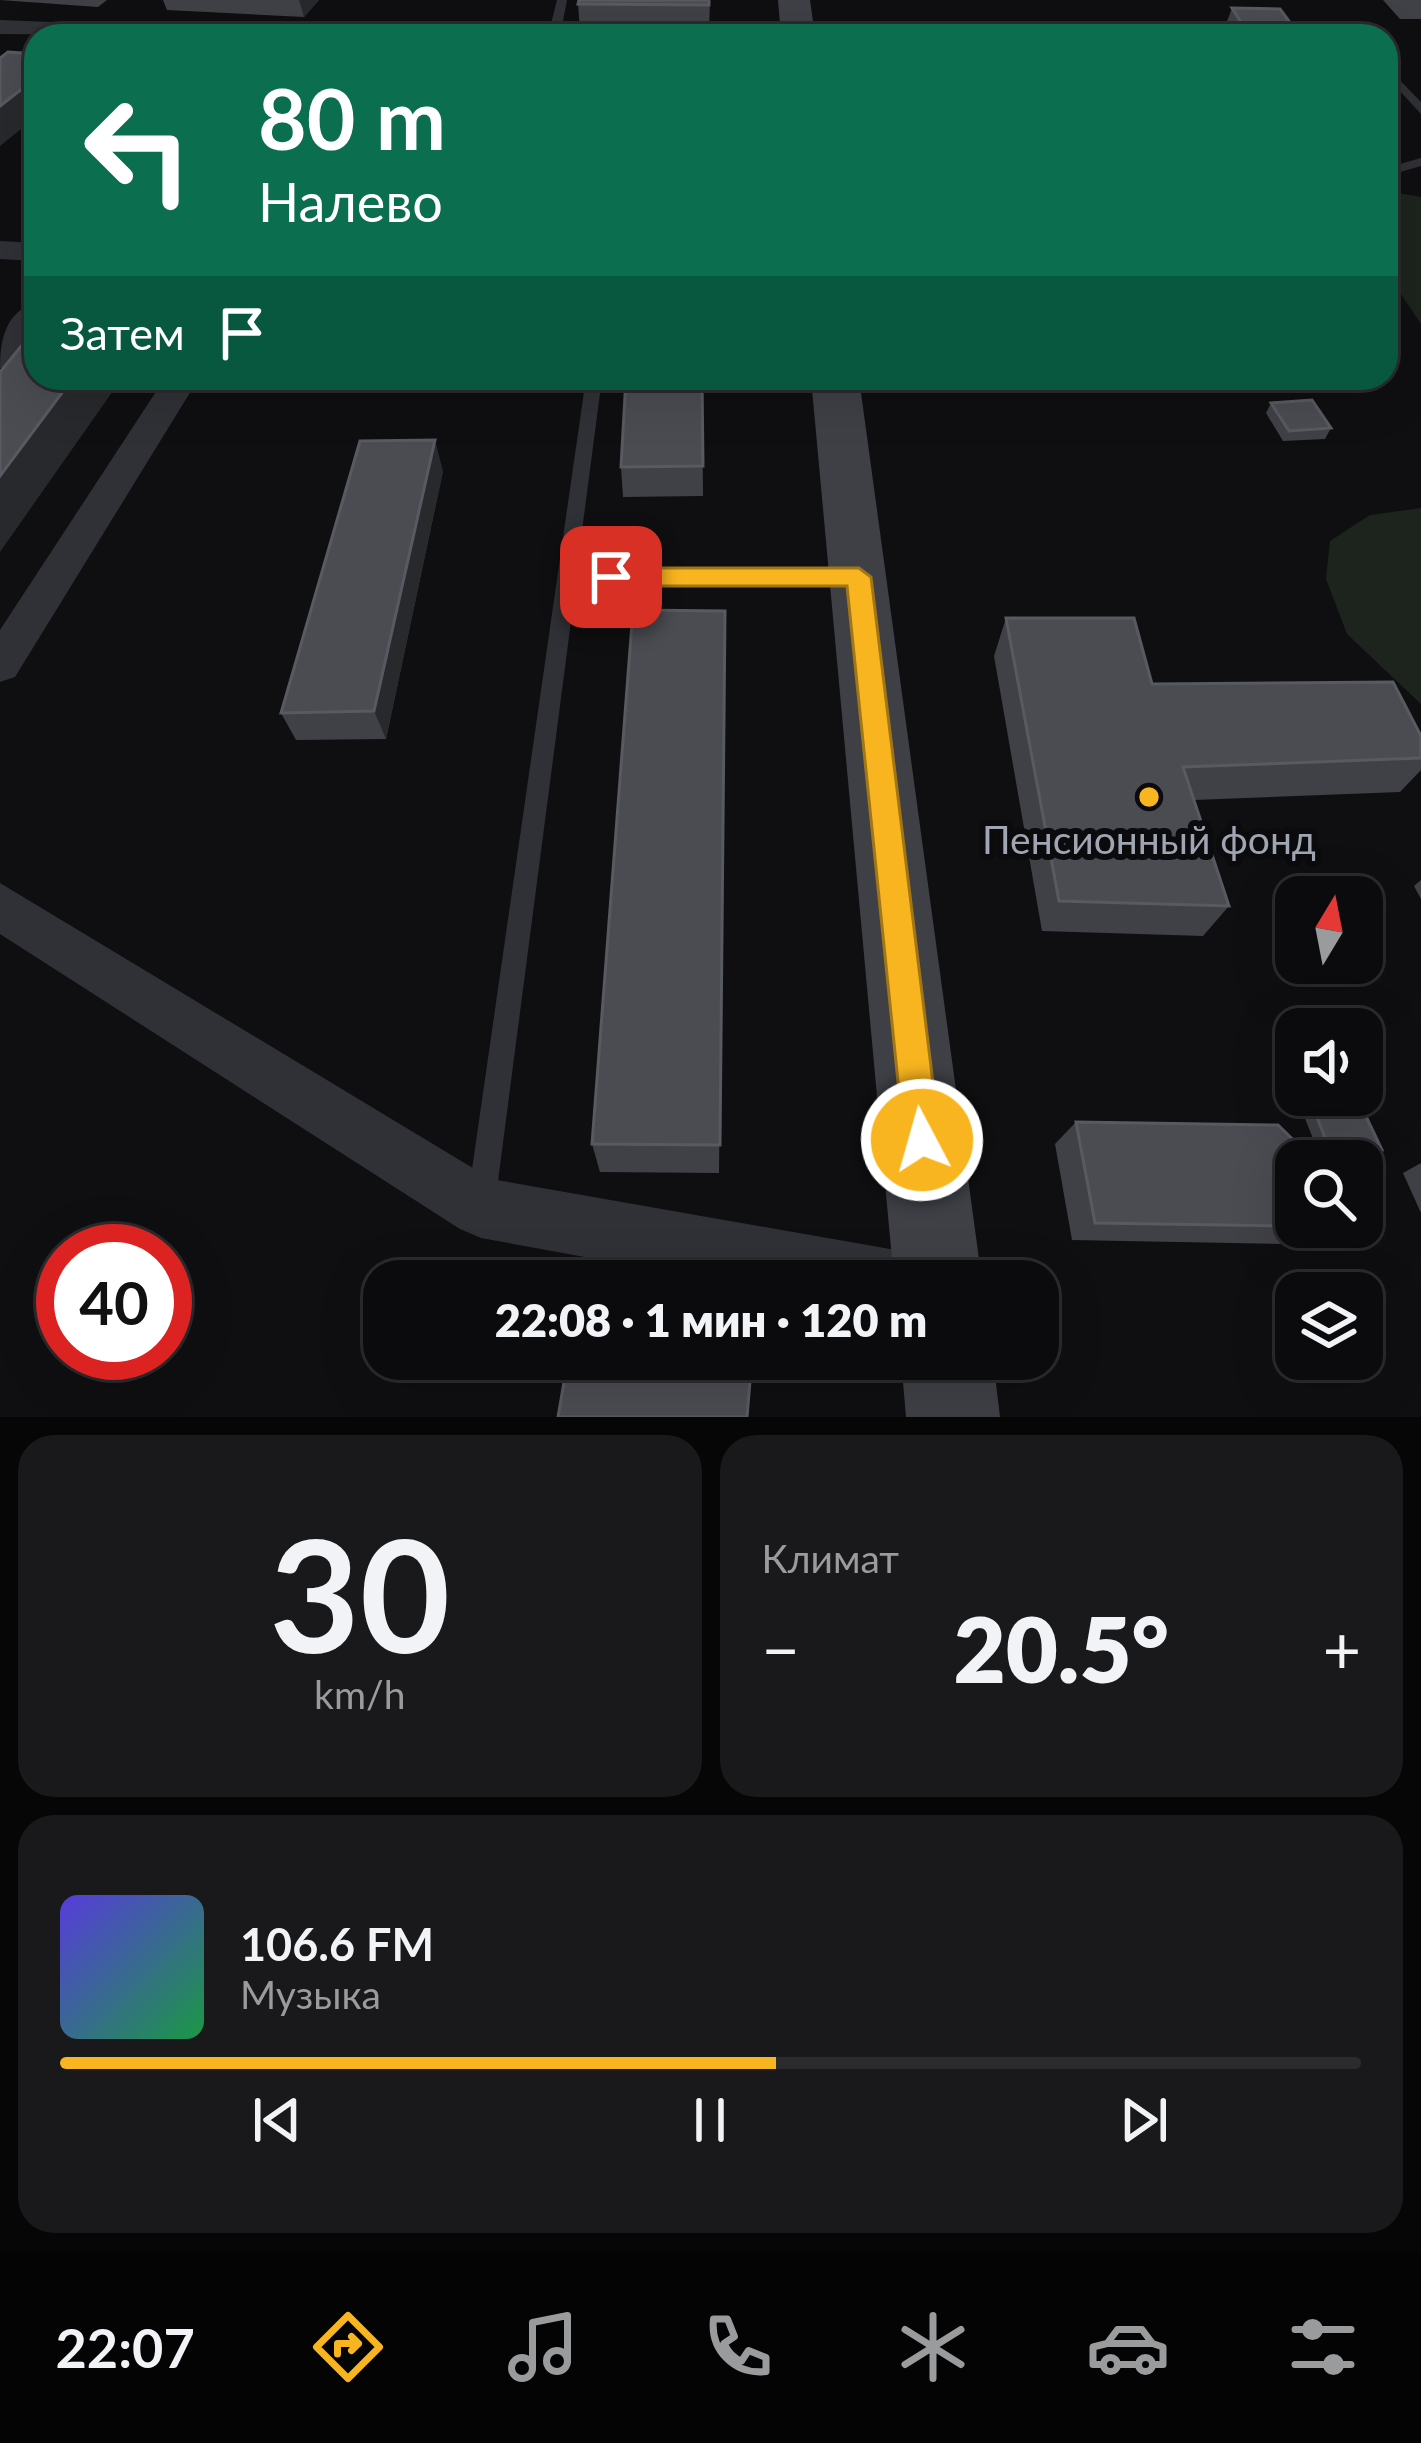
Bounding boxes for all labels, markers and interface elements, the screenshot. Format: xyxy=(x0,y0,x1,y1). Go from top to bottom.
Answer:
text: 80 m xyxy=(258,67,446,168)
icon: left xyxy=(60,72,216,228)
text: Налево xyxy=(258,169,443,234)
icon: arrive xyxy=(209,300,275,366)
text: Затем xyxy=(60,306,185,360)
pin xyxy=(560,526,662,628)
icon: arrive xyxy=(578,544,644,610)
marker: Пенсионный фонд xyxy=(1136,784,1162,810)
place label: Пенсионный фонд xyxy=(982,816,1316,862)
north arrow xyxy=(1275,876,1383,984)
map controls xyxy=(1275,876,1383,1380)
button: sound xyxy=(1275,1008,1383,1116)
position arrow xyxy=(859,1077,985,1203)
button: search xyxy=(1275,1140,1383,1248)
speed limit sign: 40 xyxy=(36,1224,192,1380)
button: layers xyxy=(1275,1272,1383,1380)
text: 22:08 · 1 мин · 120 m xyxy=(495,1293,927,1347)
text: 30 xyxy=(269,1499,450,1686)
text: Климат xyxy=(762,1535,899,1581)
text: 20.5° xyxy=(953,1594,1169,1702)
text: − xyxy=(762,1609,800,1688)
text: + xyxy=(1323,1609,1361,1688)
text: km/h xyxy=(314,1671,405,1717)
text: 106.6 FM xyxy=(240,1917,434,1971)
text: Музыка xyxy=(240,1971,381,2017)
icon: previous xyxy=(244,2087,310,2153)
icon: pause xyxy=(677,2087,743,2153)
icon: next xyxy=(1111,2087,1177,2153)
icon: directions xyxy=(306,2305,390,2389)
icon: music xyxy=(501,2305,585,2389)
icon: phone xyxy=(696,2305,780,2389)
icon: climate xyxy=(891,2305,975,2389)
icon: car xyxy=(1086,2305,1170,2389)
icon: filters xyxy=(1281,2305,1365,2389)
text: 22:07 xyxy=(56,2315,195,2380)

